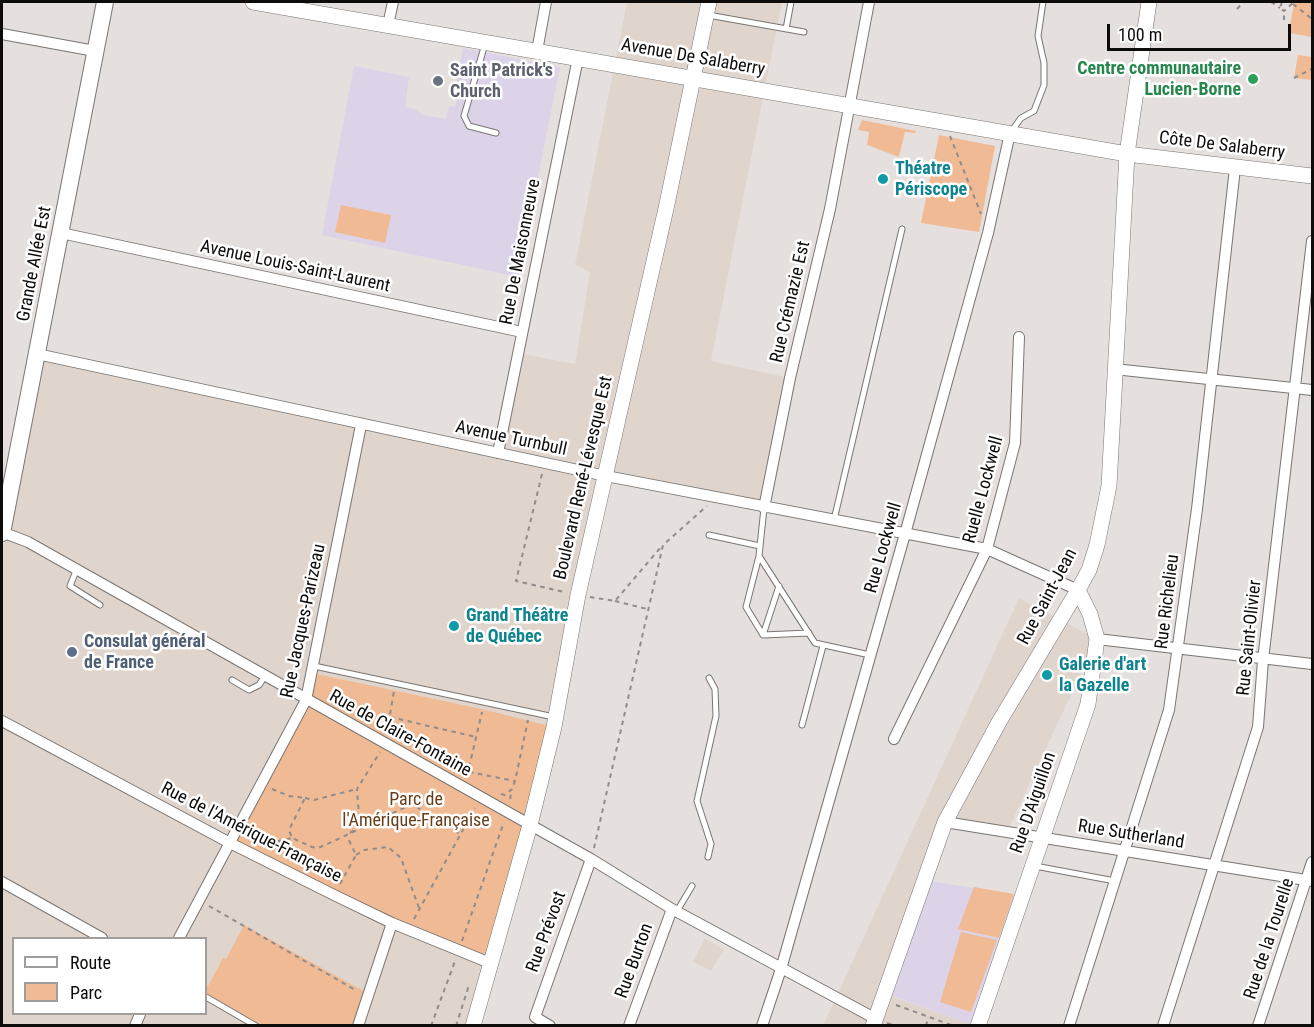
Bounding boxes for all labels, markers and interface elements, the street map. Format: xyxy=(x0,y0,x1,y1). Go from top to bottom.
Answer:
scale bar xyxy=(1110,12,1294,50)
text: 100 m xyxy=(1118,24,1162,45)
street label: Avenue De Salaberry xyxy=(620,35,766,81)
place label: Centre communautaire Lucien-Borne xyxy=(1077,58,1241,100)
place label: Saint Patrick's Church xyxy=(450,60,553,103)
marker: Centre communautaire Lucien-Borne xyxy=(1246,72,1260,86)
marker: Saint Patrick's Church xyxy=(431,74,445,88)
street label: Côte De Salaberry xyxy=(1158,128,1286,164)
place label: Théatre Périscope xyxy=(895,158,967,201)
marker: Théatre Périscope xyxy=(876,172,890,186)
street label: Rue De Maisonneuve xyxy=(496,177,546,327)
street label: Grande Allée Est xyxy=(13,205,57,323)
street label: Avenue Louis-Saint-Laurent xyxy=(198,236,392,298)
street label: Rue Crémazie Est xyxy=(767,239,815,365)
street label: Boulevard René-Lévesque Est xyxy=(550,374,618,582)
street label: Avenue Turnbull xyxy=(453,417,569,461)
street label: Ruelle Lockwell xyxy=(959,434,1009,546)
street label: Rue Lockwell xyxy=(861,500,907,596)
street label: Rue Jacques-Parizeau xyxy=(277,542,331,700)
street label: Rue Saint-Jean xyxy=(1014,545,1082,649)
street label: Rue Richelieu xyxy=(1151,553,1185,651)
street label: Rue Saint-Olivier xyxy=(1233,579,1267,697)
place label: Grand Théâtre de Québec xyxy=(466,605,568,648)
marker: Grand Théâtre de Québec xyxy=(447,619,461,633)
place label: Consulat général de France xyxy=(84,631,206,674)
marker: Consulat général de France xyxy=(65,645,79,659)
place label: Galerie d'art la Gazelle xyxy=(1059,654,1146,696)
marker: Galerie d'art la Gazelle xyxy=(1040,668,1054,682)
street label: Rue de Claire-Fontaine xyxy=(325,686,475,782)
street label: Rue D'Aiguillon xyxy=(1007,750,1061,856)
street label: Rue de l'Amérique-Française xyxy=(157,778,345,888)
park label: Parc de l'Amérique-Française xyxy=(342,789,490,832)
street label: Rue Sutherland xyxy=(1076,816,1186,854)
street label: Rue de la Tourelle xyxy=(1240,876,1300,1002)
street label: Rue Prévost xyxy=(522,889,572,975)
street label: Rue Burton xyxy=(611,921,659,1001)
legend xyxy=(12,937,207,1015)
text: Route xyxy=(70,952,111,973)
text: Parc xyxy=(70,982,102,1003)

